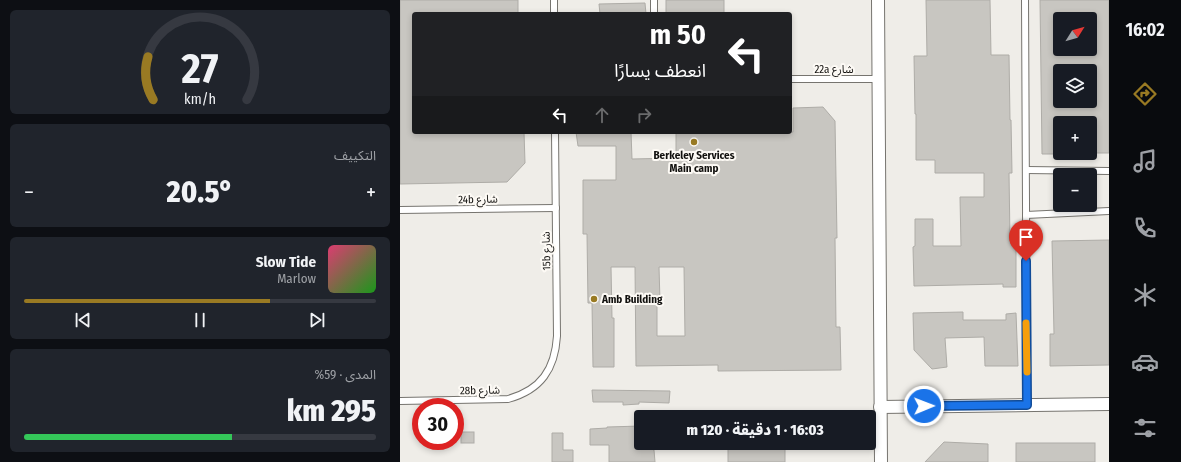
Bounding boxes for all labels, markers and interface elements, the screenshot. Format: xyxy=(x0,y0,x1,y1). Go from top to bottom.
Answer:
north arrow xyxy=(1053,12,1097,56)
map controls xyxy=(1053,12,1097,212)
text: 50 m xyxy=(650,18,706,51)
text: 16:02 xyxy=(1125,19,1165,41)
icon: left xyxy=(720,28,772,80)
text: 27 xyxy=(181,44,219,94)
text: انعطف يسارًا xyxy=(614,60,706,82)
street label: 22a شارع xyxy=(814,63,854,77)
button: layers xyxy=(1053,64,1097,108)
icon: directions xyxy=(1131,80,1159,108)
text: km/h xyxy=(184,91,216,108)
icon: left xyxy=(549,104,571,126)
icon: ahead xyxy=(591,104,613,126)
icon: right xyxy=(633,104,655,126)
button: + xyxy=(1053,116,1097,160)
marker: Berkeley Services Main camp xyxy=(689,137,699,147)
icon: music xyxy=(1131,147,1159,175)
text: التكييف xyxy=(334,148,376,163)
place label: Berkeley Services Main camp xyxy=(653,149,735,175)
button: − xyxy=(1053,168,1097,212)
text: 20.5° xyxy=(167,174,233,210)
text: − xyxy=(24,179,34,206)
text: + xyxy=(366,179,376,206)
street label: 24b شارع xyxy=(458,193,498,207)
icon: phone xyxy=(1131,214,1159,242)
pin xyxy=(1009,220,1043,261)
icon: arrive xyxy=(1015,226,1037,248)
street label: 15b شارع xyxy=(540,231,554,271)
text: Slow Tide xyxy=(256,253,316,271)
text: Marlow xyxy=(277,271,316,286)
icon: climate xyxy=(1131,281,1159,309)
place label: Amb Building xyxy=(601,293,663,306)
marker: Amb Building xyxy=(589,294,599,304)
icon: previous xyxy=(72,309,94,331)
icon: pause xyxy=(189,309,211,331)
icon: next xyxy=(306,309,328,331)
icon: car xyxy=(1131,348,1159,376)
text: المدى · 59% xyxy=(315,367,376,382)
street label: 28b شارع xyxy=(460,384,501,398)
position arrow xyxy=(903,385,945,427)
text: 295 km xyxy=(287,393,376,429)
speed limit sign: 30 xyxy=(412,398,464,450)
icon: filters xyxy=(1131,414,1159,442)
text: 16:03 · 1 دقيقة · 120 m xyxy=(686,421,824,439)

